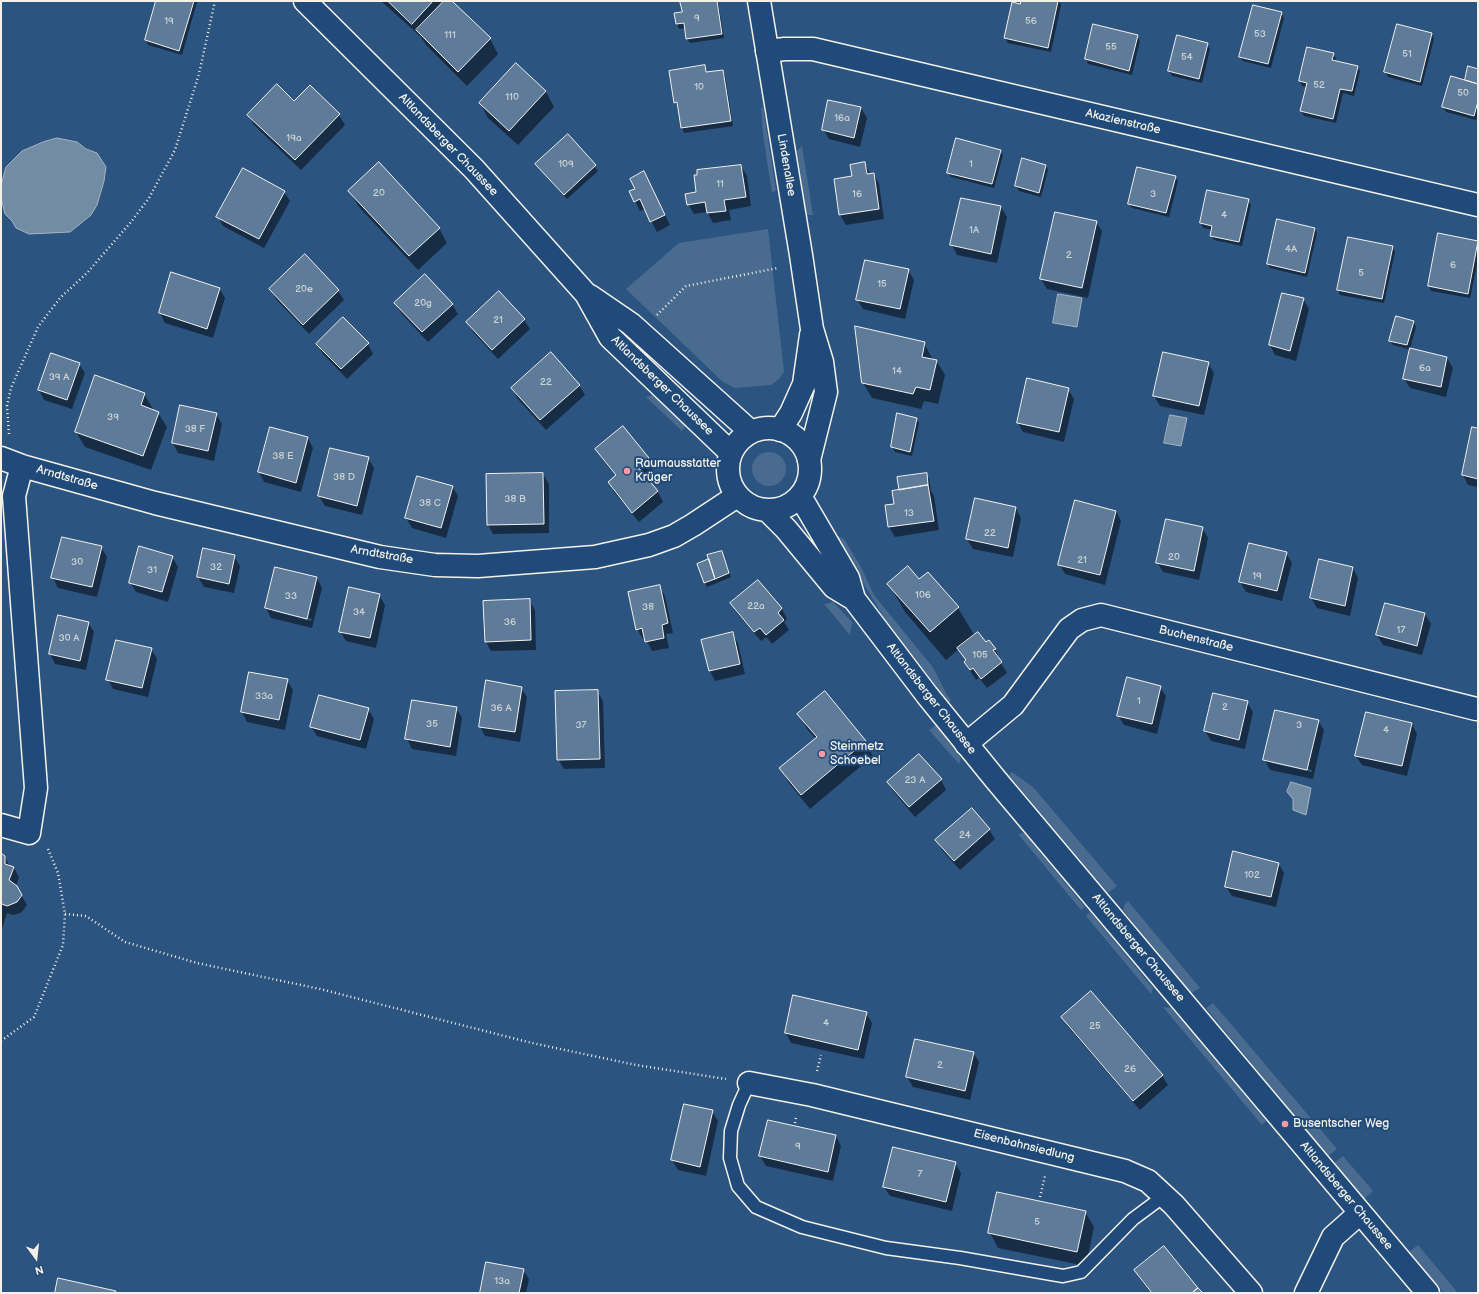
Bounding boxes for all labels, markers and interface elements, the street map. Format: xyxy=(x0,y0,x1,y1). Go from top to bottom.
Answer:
house number: 9 xyxy=(694,12,700,24)
house number: 19 xyxy=(164,15,174,27)
house number: 56 xyxy=(1025,15,1037,27)
house number: 53 xyxy=(1254,28,1266,40)
house number: 111 xyxy=(444,29,456,41)
house number: 55 xyxy=(1105,41,1117,53)
house number: 51 xyxy=(1402,48,1412,60)
house number: 54 xyxy=(1181,51,1193,63)
house number: 52 xyxy=(1313,79,1325,91)
house number: 10 xyxy=(694,81,704,93)
house number: 50 xyxy=(1457,87,1469,99)
street label: Altlandsberger Chaussee xyxy=(395,91,501,199)
house number: 110 xyxy=(505,91,519,103)
street label: Akazienstraße xyxy=(1084,106,1162,138)
house number: 16a xyxy=(834,112,850,124)
house number: 19a xyxy=(286,132,302,144)
street label: Lindenallee xyxy=(773,132,799,198)
house number: 109 xyxy=(558,158,574,170)
house number: 1 xyxy=(969,158,973,170)
house number: 11 xyxy=(716,178,724,190)
house number: 20 xyxy=(373,187,385,199)
house number: 16 xyxy=(852,188,862,200)
house number: 3 xyxy=(1150,188,1156,200)
house number: 4 xyxy=(1221,209,1227,221)
house number: 1A xyxy=(969,224,979,236)
house number: 4A xyxy=(1285,243,1297,255)
house number: 2 xyxy=(1066,249,1072,261)
house number: 6 xyxy=(1450,259,1456,271)
house number: 5 xyxy=(1358,267,1364,279)
house number: 15 xyxy=(877,278,887,290)
house number: 20e xyxy=(295,283,313,295)
house number: 20g xyxy=(414,297,432,309)
house number: 21 xyxy=(493,314,503,326)
street label: Altlandsberger Chaussee xyxy=(608,333,716,439)
house number: 6a xyxy=(1419,362,1431,374)
house number: 14 xyxy=(892,365,902,377)
house number: 39 A xyxy=(49,371,69,383)
house number: 22 xyxy=(540,376,552,388)
house number: 39 xyxy=(107,411,119,423)
house number: 38 F xyxy=(185,423,205,435)
house number: 38 E xyxy=(272,450,294,462)
place label: Raumausstatter Krüger xyxy=(635,457,721,485)
street label: Arndtstraße xyxy=(35,462,99,494)
marker: Raumausstatter Krüger xyxy=(622,466,632,476)
house number: 38 D xyxy=(333,471,355,483)
house number: 38 B xyxy=(504,493,526,505)
house number: 38 C xyxy=(419,497,441,509)
house number: 13 xyxy=(904,507,914,519)
house number: 22 xyxy=(984,527,996,539)
street label: Arndtstraße xyxy=(350,542,414,568)
house number: 20 xyxy=(1168,551,1180,563)
house number: 21 xyxy=(1077,554,1087,566)
house number: 30 xyxy=(71,556,83,568)
house number: 32 xyxy=(210,561,222,573)
house number: 31 xyxy=(147,564,157,576)
house number: 19 xyxy=(1252,570,1262,582)
house number: 106 xyxy=(915,589,931,601)
house number: 33 xyxy=(285,590,297,602)
house number: 22a xyxy=(747,600,765,612)
house number: 38 xyxy=(642,601,654,613)
house number: 34 xyxy=(353,606,365,618)
house number: 36 xyxy=(504,616,516,628)
street label: Buchenstraße xyxy=(1157,623,1235,655)
house number: 17 xyxy=(1397,624,1405,636)
house number: 30 A xyxy=(59,632,79,644)
street label: Altlandsberger Chaussee xyxy=(883,641,979,757)
house number: 105 xyxy=(972,649,988,661)
house number: 33a xyxy=(255,690,273,702)
house number: 1 xyxy=(1137,695,1141,707)
house number: 2 xyxy=(1222,701,1228,713)
house number: 36 A xyxy=(490,702,512,714)
house number: 35 xyxy=(426,718,438,730)
house number: 37 xyxy=(575,719,587,731)
house number: 3 xyxy=(1296,719,1302,731)
house number: 4 xyxy=(1383,724,1389,736)
place label: Steinmetz Schoebel xyxy=(830,740,884,768)
marker: Steinmetz Schoebel xyxy=(817,749,827,759)
house number: 23 A xyxy=(905,774,925,786)
house number: 24 xyxy=(959,829,971,841)
house number: 102 xyxy=(1244,869,1260,881)
street label: Altlandsberger Chaussee xyxy=(1088,891,1188,1005)
house number: 4 xyxy=(823,1017,829,1029)
house number: 25 xyxy=(1089,1020,1101,1032)
house number: 2 xyxy=(937,1059,943,1071)
house number: 26 xyxy=(1124,1063,1136,1075)
place label: Busentscher Weg xyxy=(1293,1117,1389,1131)
marker: Busentscher Weg xyxy=(1280,1119,1290,1129)
street label: Eisenbahnsiedlung xyxy=(972,1127,1076,1165)
street label: Altlandsberger Chaussee xyxy=(1296,1139,1396,1253)
house number: 9 xyxy=(795,1140,801,1152)
house number: 7 xyxy=(918,1168,922,1180)
house number: 5 xyxy=(1034,1216,1040,1228)
north arrow xyxy=(16,1238,56,1278)
text: N xyxy=(34,1263,45,1277)
house number: 13a xyxy=(494,1275,510,1287)

